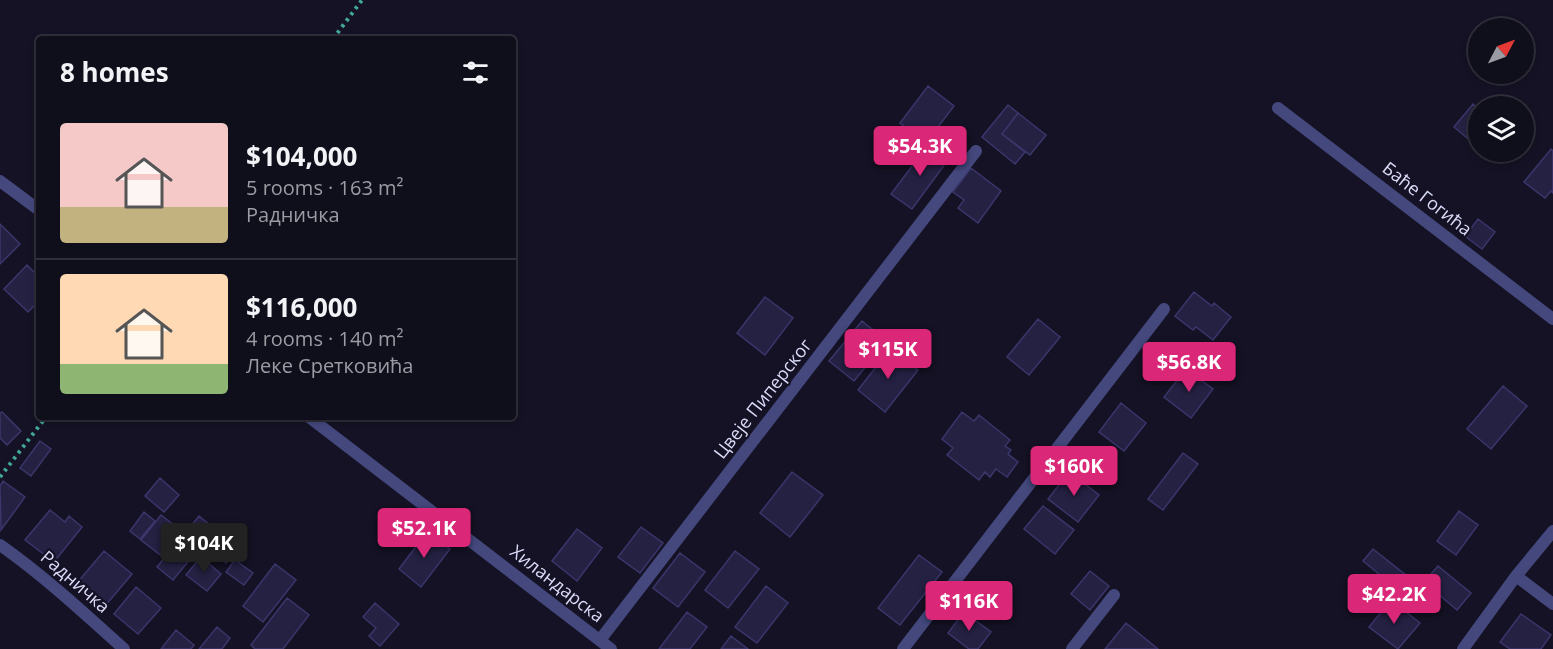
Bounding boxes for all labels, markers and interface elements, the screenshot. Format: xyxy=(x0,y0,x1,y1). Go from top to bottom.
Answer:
north arrow xyxy=(1468,18,1534,84)
map controls xyxy=(1468,18,1534,162)
text: 8 homes xyxy=(60,54,169,90)
icon: filters xyxy=(459,56,492,89)
button: layers xyxy=(1468,96,1534,162)
pin: $54.3K xyxy=(871,126,969,177)
text: $54.3K xyxy=(888,132,952,159)
text: $104,000 xyxy=(246,138,357,174)
icon: home xyxy=(108,147,180,219)
street label: Баће Гогића xyxy=(1378,156,1477,241)
text: 5 rooms · 163 m² xyxy=(246,174,404,201)
text: Радничка xyxy=(246,201,340,228)
text: $116,000 xyxy=(246,289,357,325)
icon: home xyxy=(108,298,180,370)
text: 4 rooms · 140 m² xyxy=(246,325,404,352)
pin: $115K xyxy=(846,329,930,380)
street label: Цвеје Пиперског xyxy=(708,333,817,463)
text: $115K xyxy=(858,335,918,362)
pin: $56.8K xyxy=(1140,342,1238,393)
text: $56.8K xyxy=(1157,348,1221,375)
text: Леке Сретковића xyxy=(246,352,413,379)
pin: $160K xyxy=(1032,446,1116,497)
text: $160K xyxy=(1044,452,1104,479)
pin: $52.1K xyxy=(375,508,473,559)
text: $52.1K xyxy=(392,514,456,541)
pin: $104K xyxy=(162,523,246,574)
text: $104K xyxy=(174,529,234,556)
street label: Хиландарска xyxy=(506,539,609,627)
street label: Радничка xyxy=(36,545,115,618)
pin: $42.2K xyxy=(1345,574,1443,625)
text: $42.2K xyxy=(1362,580,1426,607)
pin: $116K xyxy=(927,581,1011,632)
text: $116K xyxy=(939,587,999,614)

